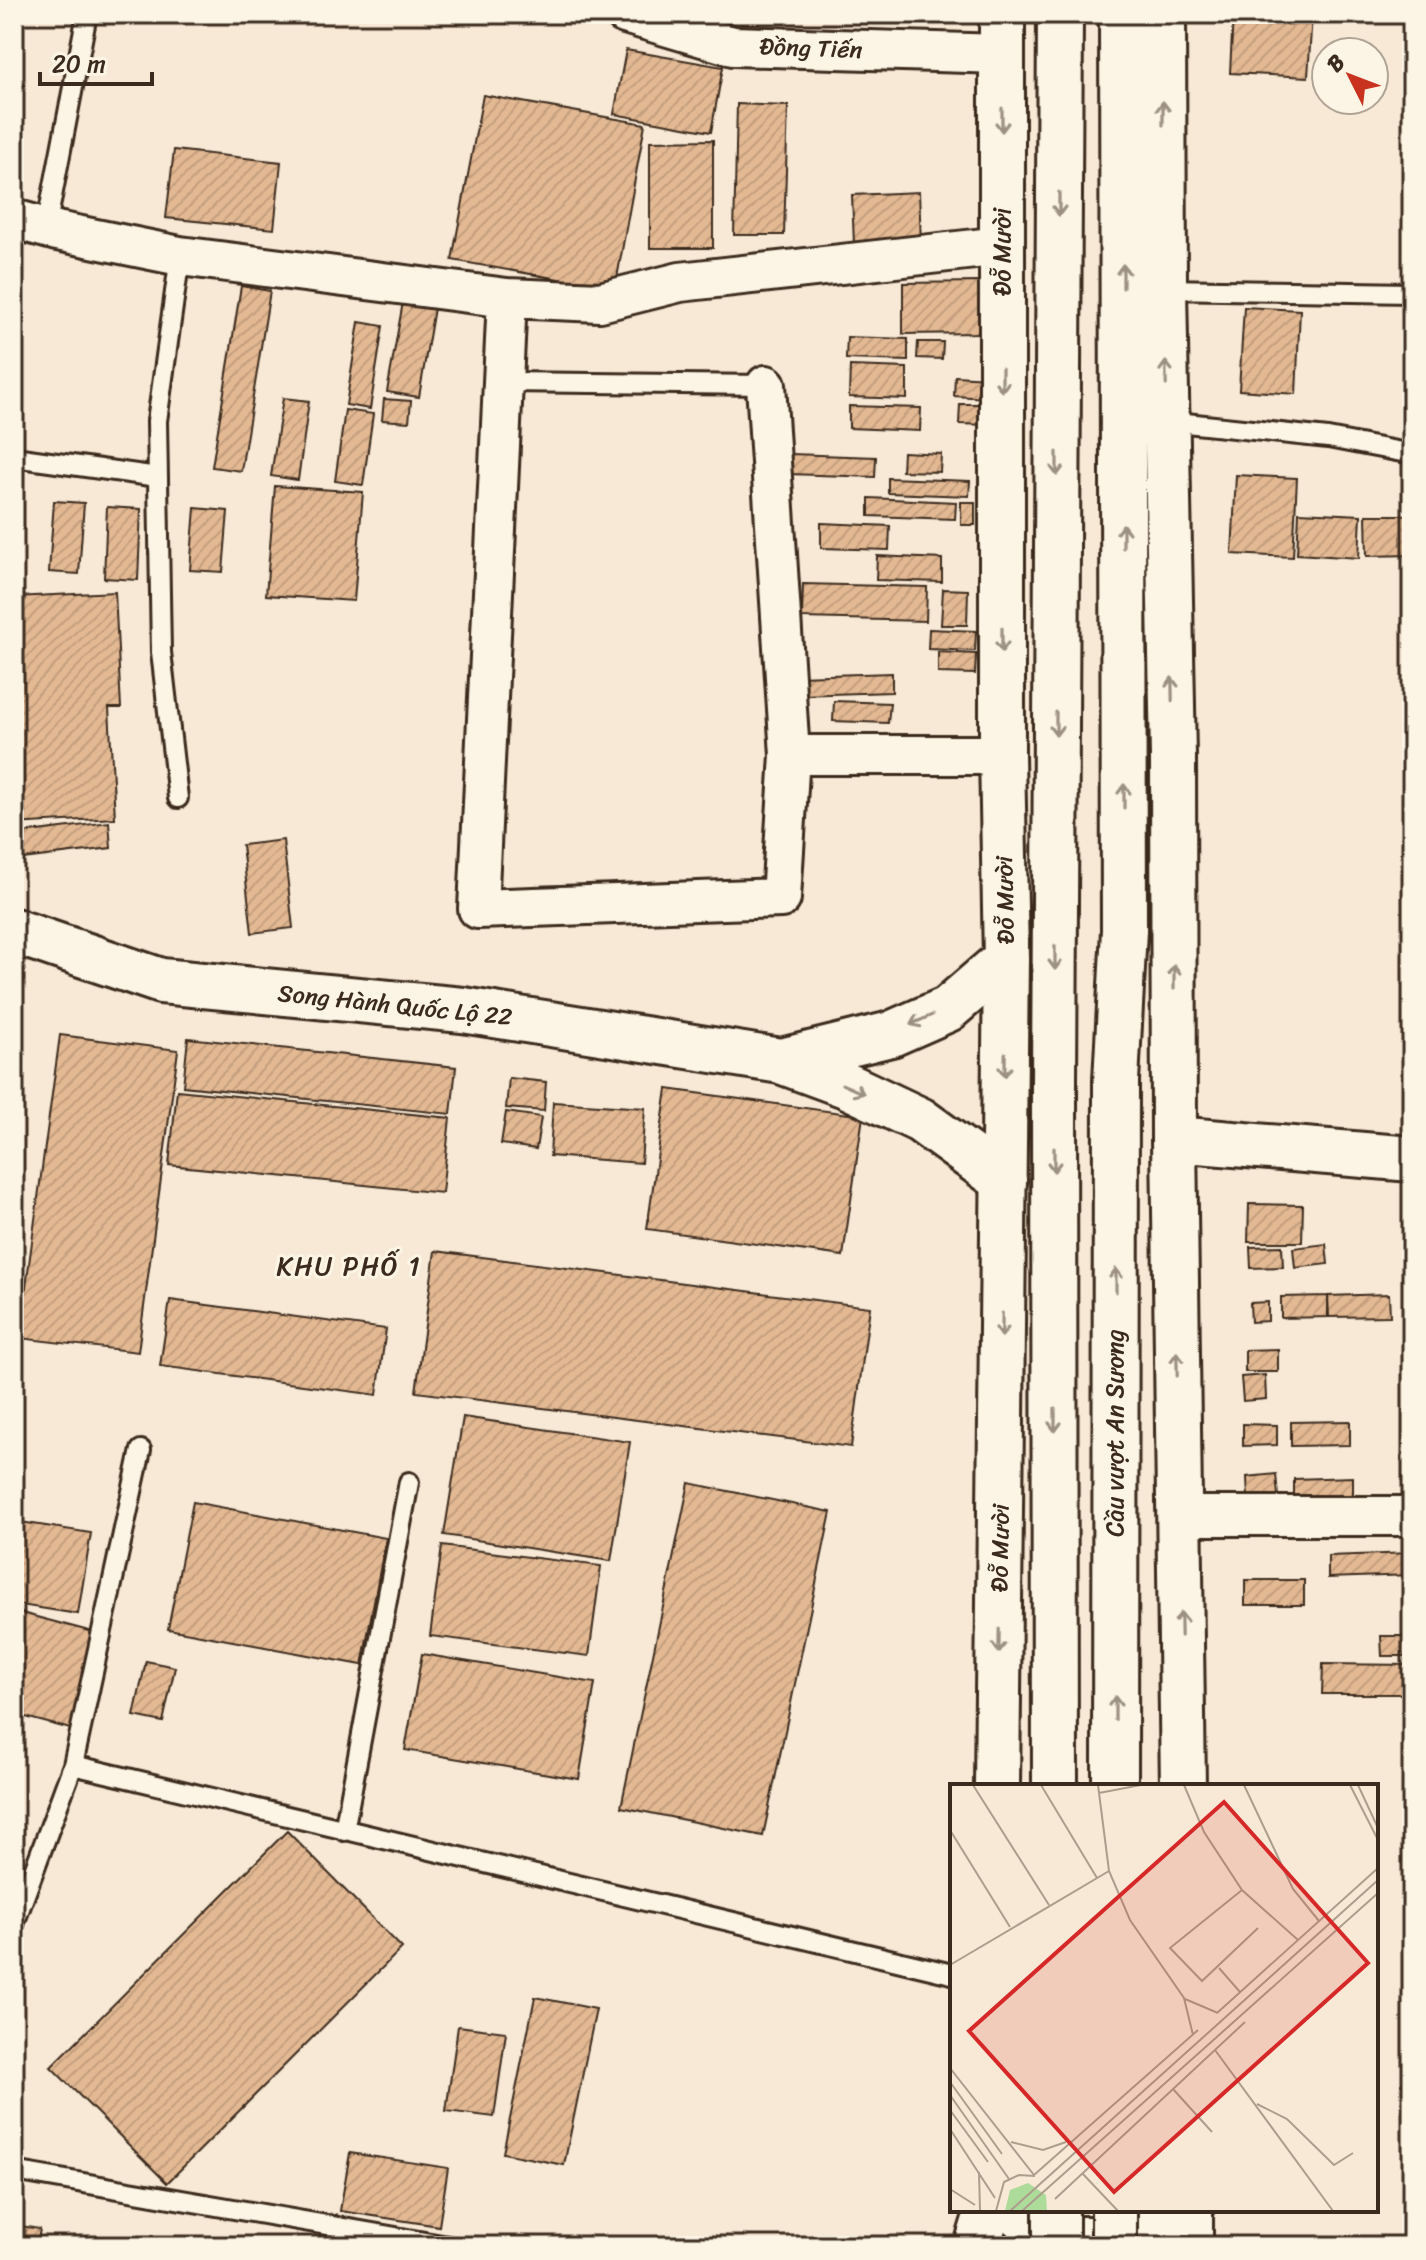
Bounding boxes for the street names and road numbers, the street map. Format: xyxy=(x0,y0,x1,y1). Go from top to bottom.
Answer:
street label: Đồng Tiến xyxy=(759,25,863,71)
street label: Đỗ Mười xyxy=(981,207,1023,296)
street label: Đỗ Mười xyxy=(983,854,1027,944)
street label: Song Hành Quốc Lộ 22 xyxy=(276,972,514,1038)
street label: Cầu vượt An Sương xyxy=(1094,1329,1136,1537)
street label: Đỗ Mười xyxy=(978,1502,1022,1592)

